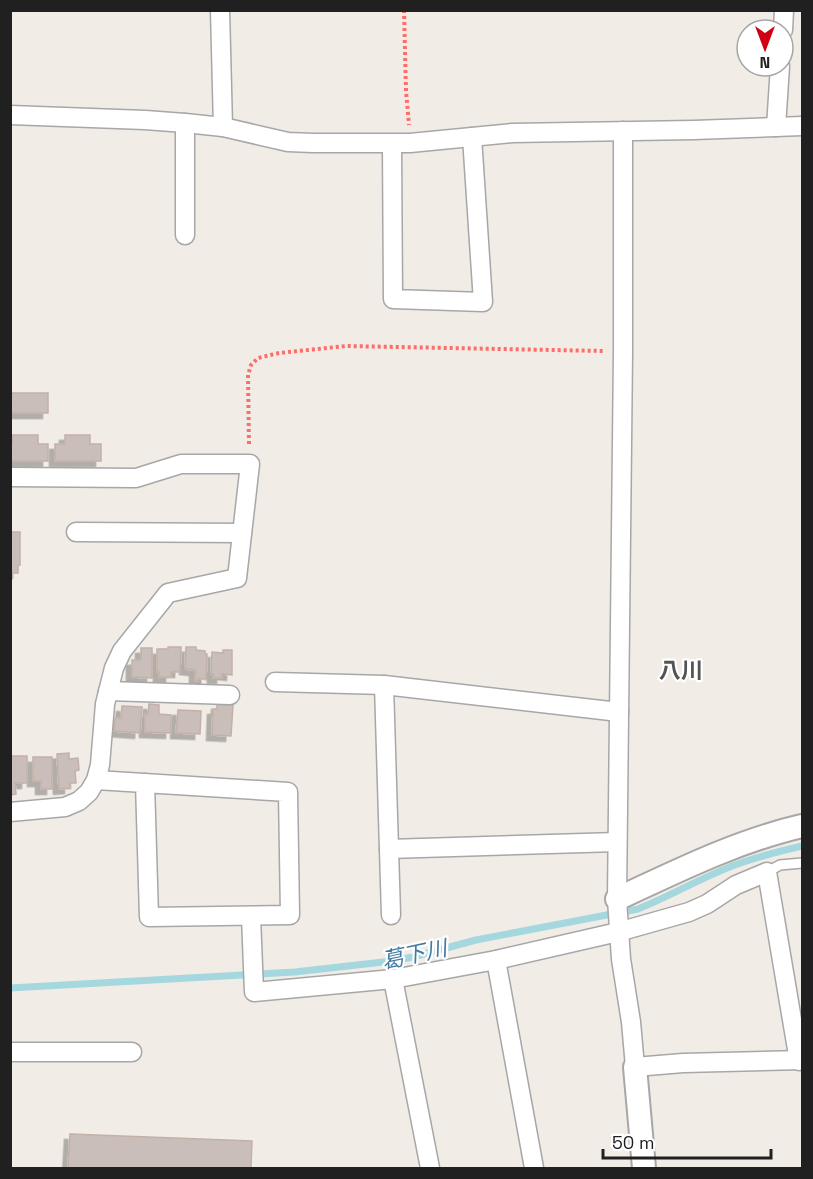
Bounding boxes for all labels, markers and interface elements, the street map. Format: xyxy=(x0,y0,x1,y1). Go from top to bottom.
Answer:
north arrow xyxy=(735,18,795,78)
text: N xyxy=(760,52,770,73)
district label: 八川 xyxy=(659,656,703,684)
water label: 葛下川 xyxy=(379,933,451,975)
scale bar xyxy=(603,1122,771,1160)
text: 50 m xyxy=(612,1131,654,1154)

